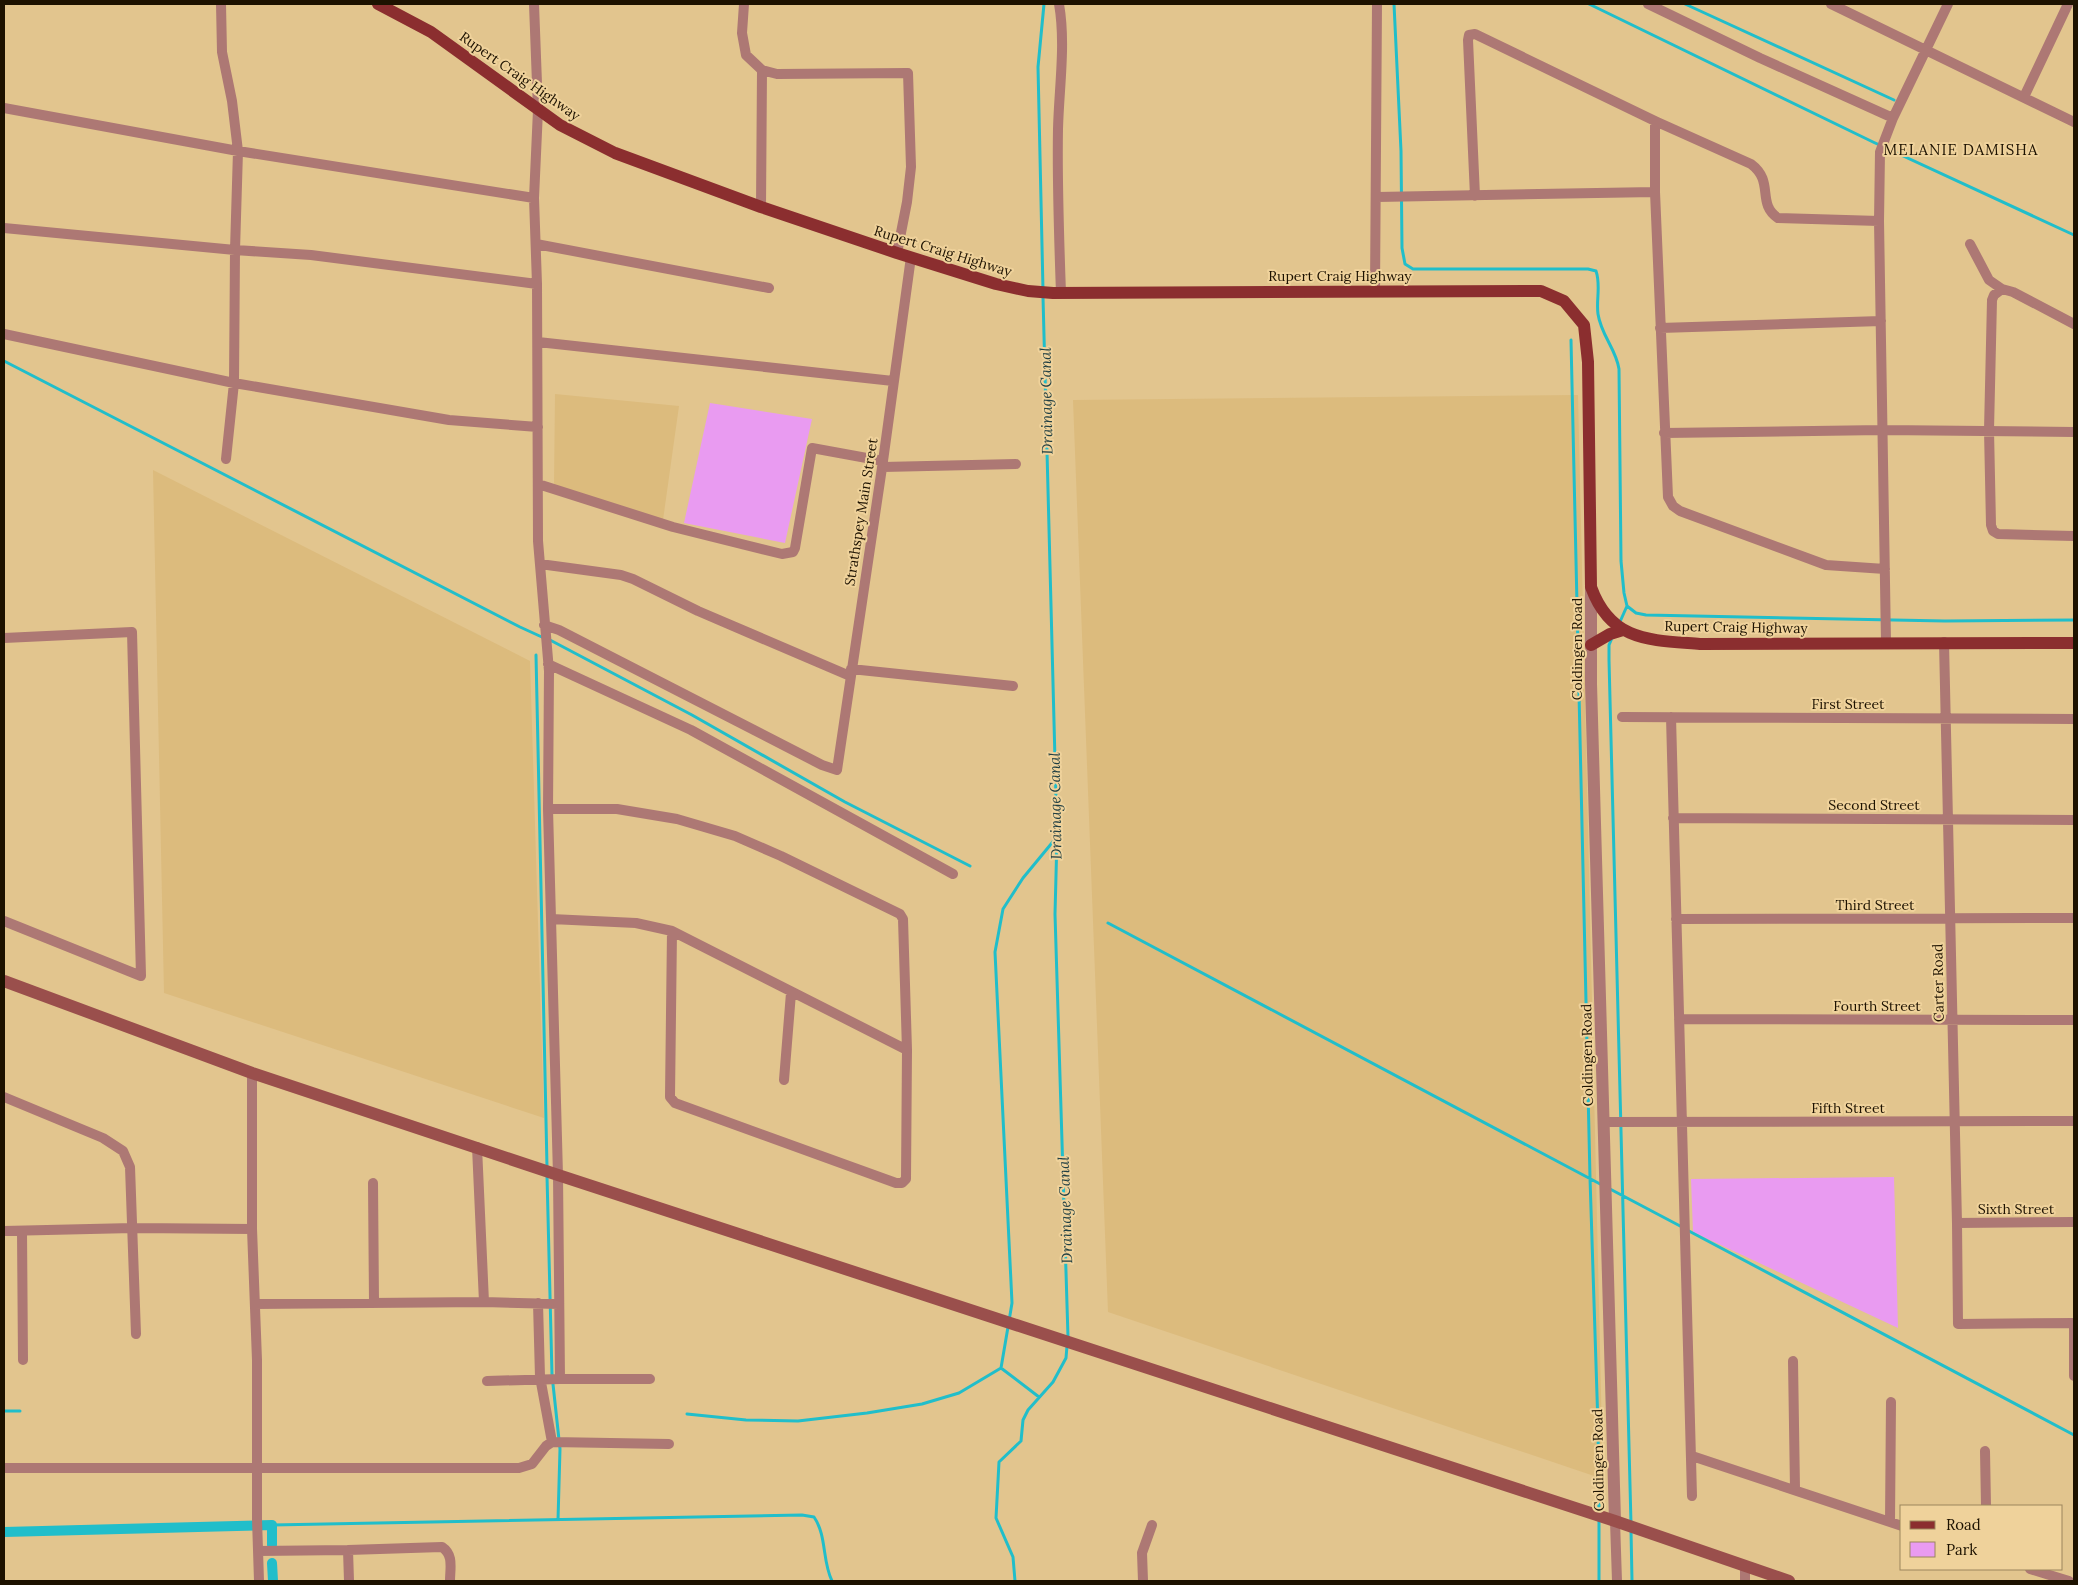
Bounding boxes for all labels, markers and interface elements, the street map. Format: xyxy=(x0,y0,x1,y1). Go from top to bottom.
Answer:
street label: Rupert Craig Highway xyxy=(456,28,584,125)
district label: MELANIE DAMISHA xyxy=(1884,140,2038,159)
street label: Rupert Craig Highway xyxy=(872,221,1015,281)
street label: Rupert Craig Highway xyxy=(1268,267,1412,285)
water label: Drainage Canal xyxy=(1036,346,1056,455)
street label: Strathspey Main Street xyxy=(840,436,882,587)
street label: Coldingen Road xyxy=(1568,598,1586,700)
street label: Rupert Craig Highway xyxy=(1664,617,1808,637)
street label: First Street xyxy=(1812,695,1885,713)
water label: Drainage Canal xyxy=(1045,751,1065,860)
street label: Second Street xyxy=(1828,796,1920,814)
street label: Third Street xyxy=(1836,896,1915,914)
street label: Carter Road xyxy=(1928,944,1948,1022)
street label: Fourth Street xyxy=(1833,997,1921,1015)
street label: Coldingen Road xyxy=(1577,1004,1597,1106)
street label: Fifth Street xyxy=(1811,1099,1885,1117)
water label: Drainage Canal xyxy=(1054,1155,1076,1264)
street label: Sixth Street xyxy=(1978,1200,2055,1218)
street label: Coldingen Road xyxy=(1588,1409,1608,1511)
legend xyxy=(1900,1505,2063,1570)
text: Road xyxy=(1946,1515,1981,1534)
text: Park xyxy=(1946,1540,1977,1559)

